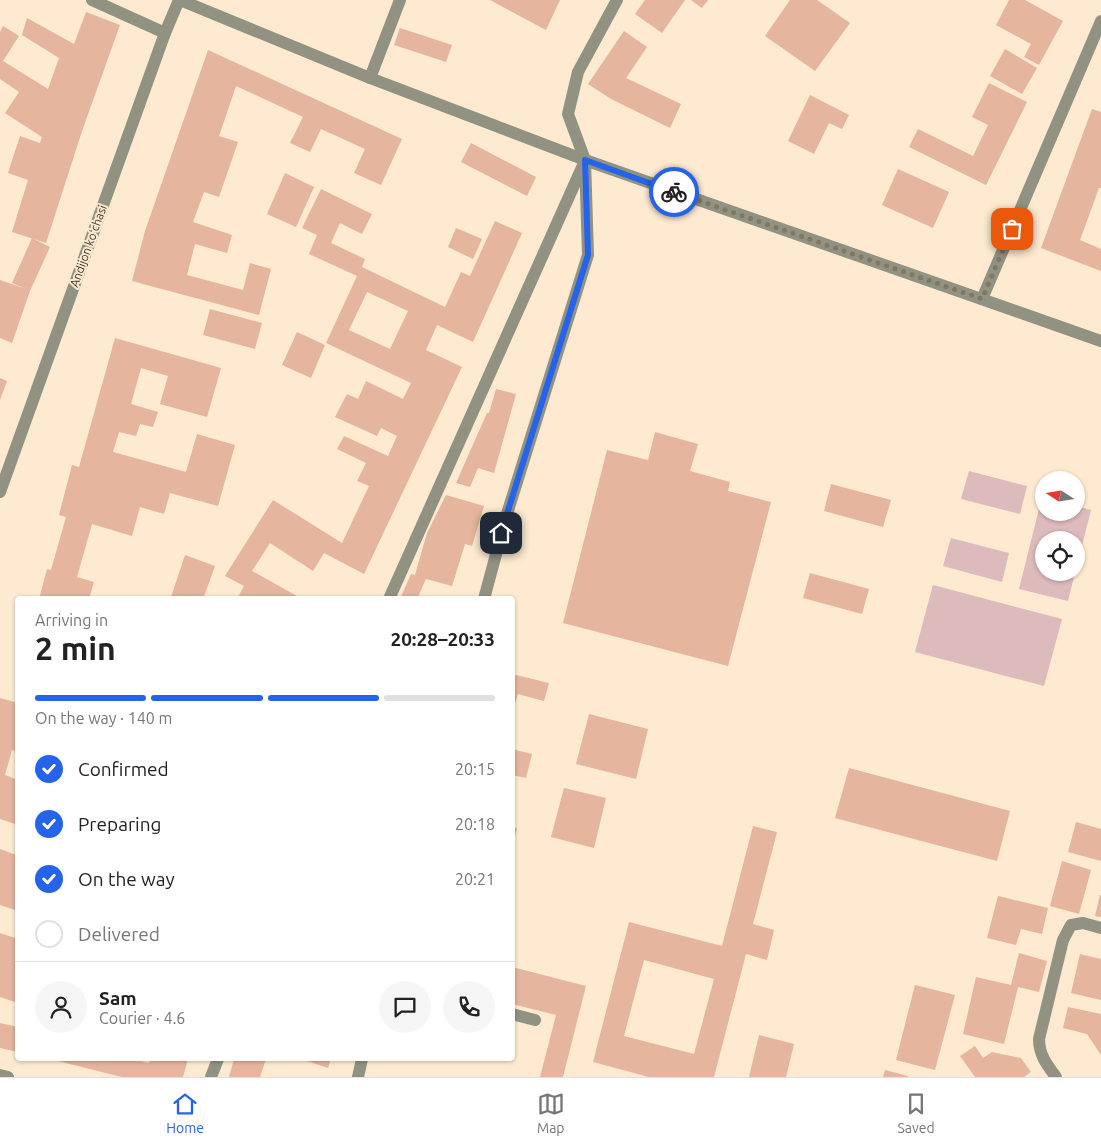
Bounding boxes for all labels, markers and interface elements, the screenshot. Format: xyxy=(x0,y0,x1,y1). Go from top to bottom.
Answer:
courier xyxy=(649,167,699,217)
icon: bike xyxy=(660,178,688,206)
street label: Andijon koʻchasi xyxy=(67,203,109,289)
pin xyxy=(991,208,1033,250)
icon: bag xyxy=(998,215,1026,243)
north arrow xyxy=(1035,471,1085,521)
map controls xyxy=(1035,471,1085,581)
pin xyxy=(480,512,522,554)
icon: home xyxy=(487,519,515,547)
button: locate xyxy=(1035,531,1085,581)
text: Arriving in xyxy=(35,611,108,629)
text: 20:28–20:33 xyxy=(390,628,495,650)
text: 2 min xyxy=(35,630,116,666)
text: On the way · 140 m xyxy=(35,709,172,727)
icon: check xyxy=(35,755,63,783)
text: Confirmed xyxy=(78,758,169,780)
text: 20:15 xyxy=(455,760,495,778)
icon: check xyxy=(35,810,63,838)
text: Preparing xyxy=(78,813,162,835)
text: 20:18 xyxy=(455,815,495,833)
icon: check xyxy=(35,865,63,893)
text: On the way xyxy=(78,868,175,890)
text: 20:21 xyxy=(455,870,495,888)
text: Delivered xyxy=(78,923,160,945)
button: person xyxy=(35,981,87,1033)
button: chat xyxy=(379,981,431,1033)
button: phone xyxy=(443,981,495,1033)
text: Sam xyxy=(99,987,137,1009)
text: Courier · 4.6 xyxy=(99,1009,185,1027)
tab: Home xyxy=(166,1090,204,1136)
tab: Map xyxy=(537,1090,565,1136)
tab: Saved xyxy=(897,1090,935,1136)

